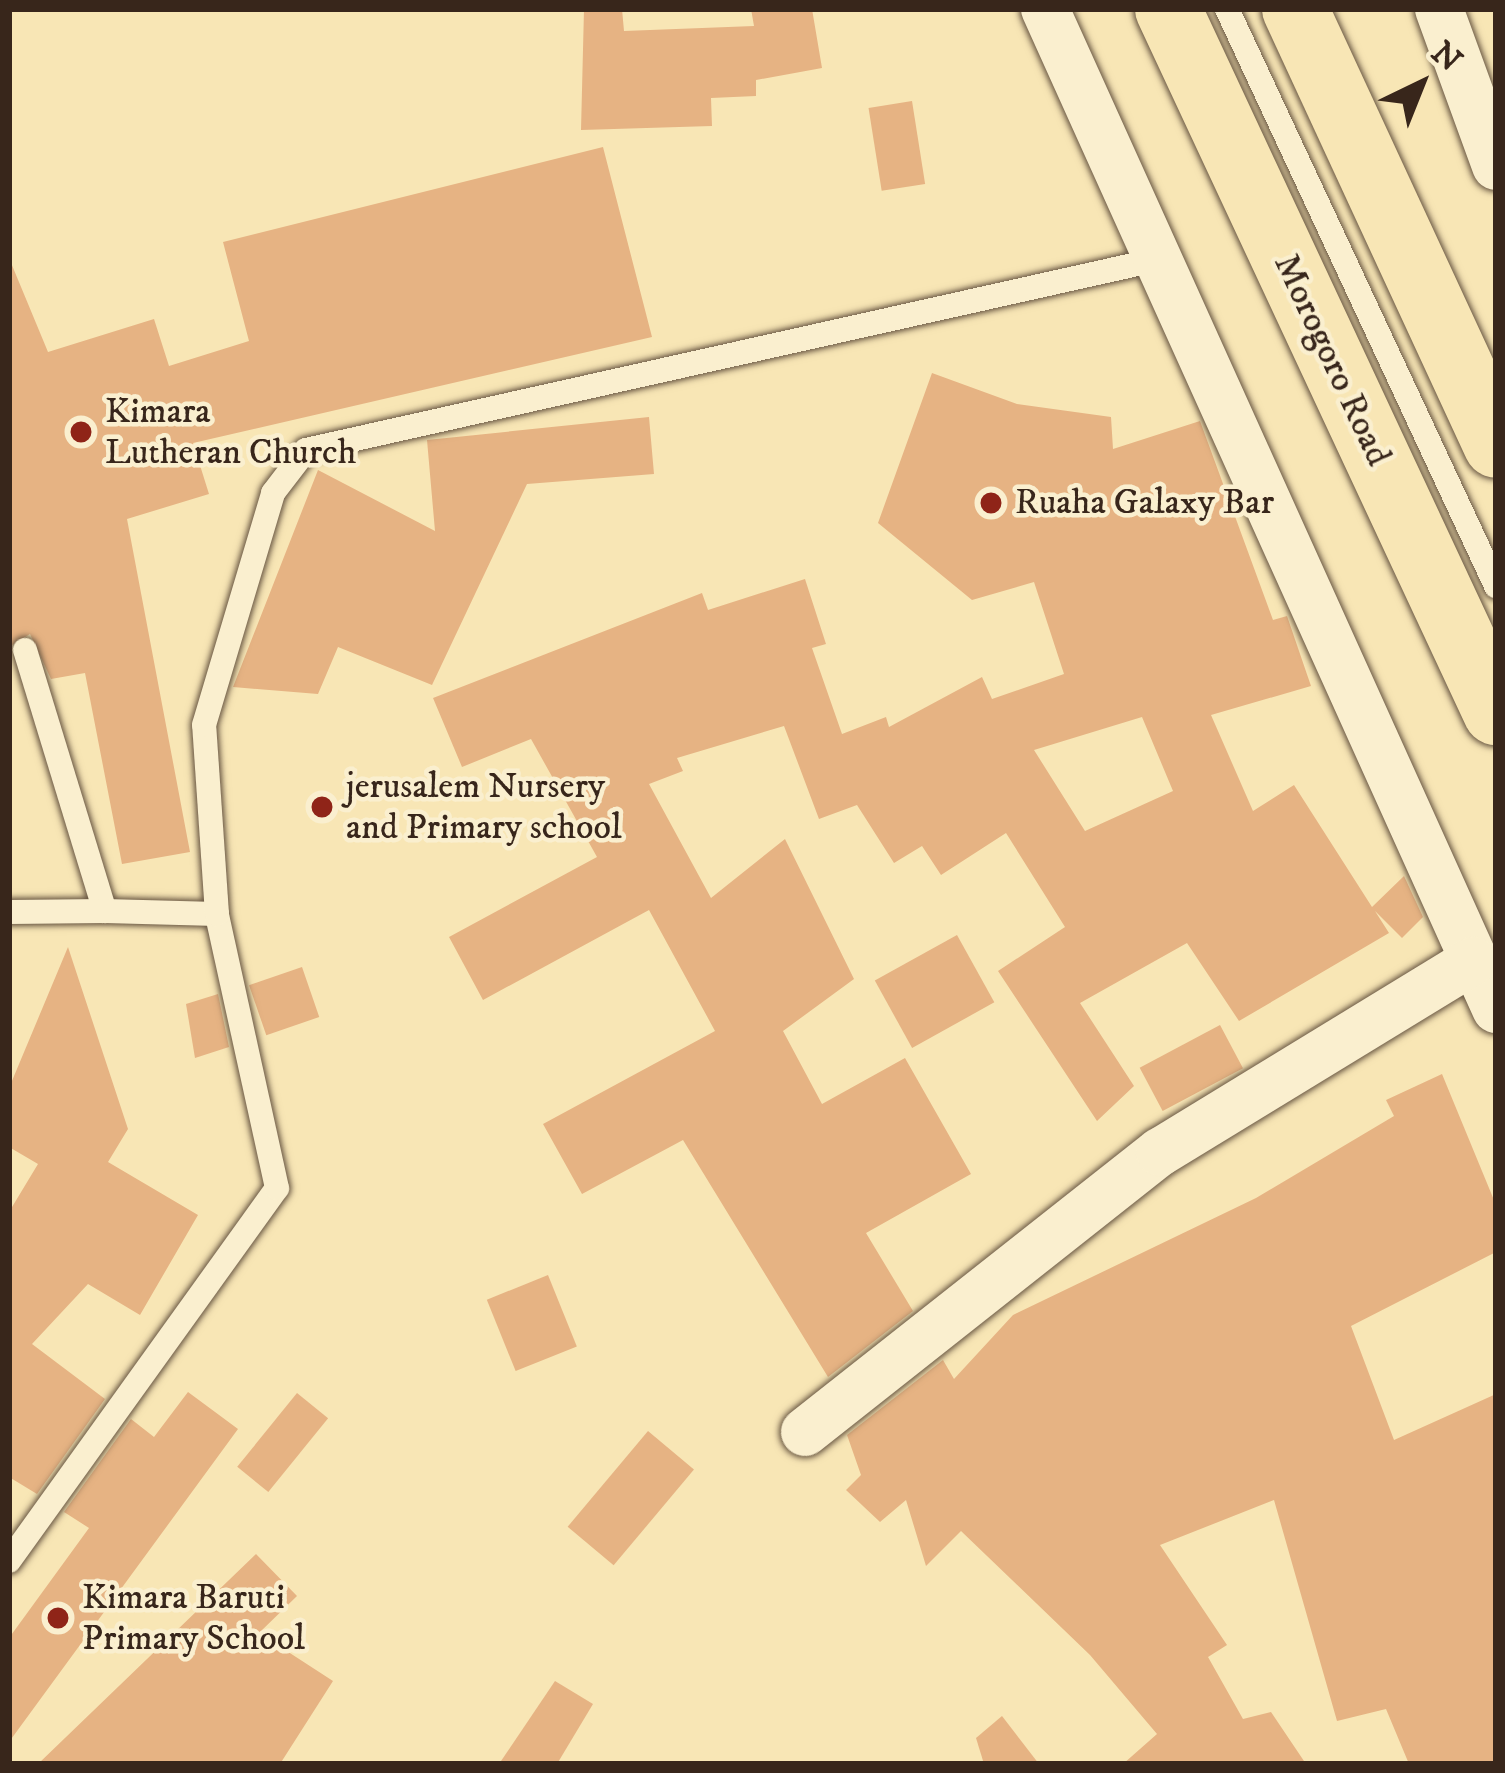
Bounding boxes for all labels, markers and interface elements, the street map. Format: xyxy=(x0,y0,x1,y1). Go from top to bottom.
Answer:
north arrow xyxy=(1361,24,1481,144)
text: N xyxy=(1422,33,1470,82)
street label: Morogoro Road xyxy=(1264,247,1400,473)
place label: Kimara Lutheran Church xyxy=(105,389,356,474)
marker: Kimara Lutheran Church xyxy=(68,419,94,445)
place label: Ruaha Galaxy Bar xyxy=(1015,481,1274,525)
marker: Ruaha Galaxy Bar xyxy=(978,490,1004,516)
place label: jerusalem Nursery and Primary school xyxy=(346,764,622,849)
marker: jerusalem Nursery and Primary school xyxy=(309,794,335,820)
place label: Kimara Baruti Primary School xyxy=(82,1575,305,1660)
marker: Kimara Baruti Primary School xyxy=(45,1605,71,1631)

